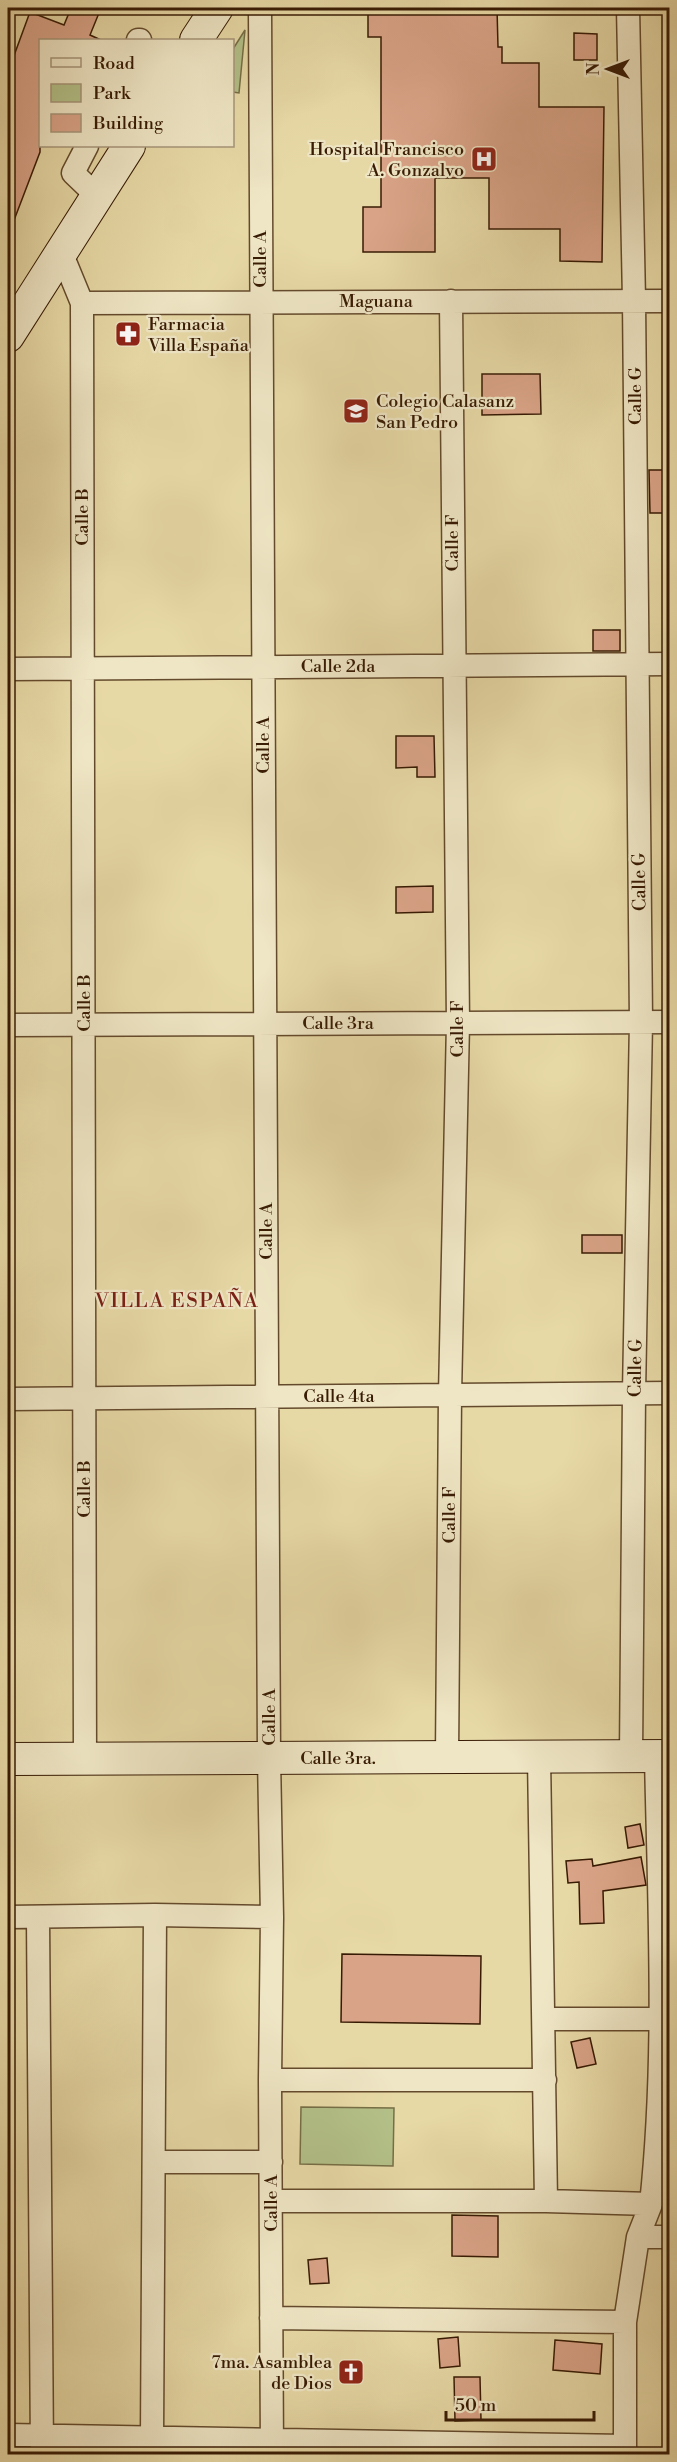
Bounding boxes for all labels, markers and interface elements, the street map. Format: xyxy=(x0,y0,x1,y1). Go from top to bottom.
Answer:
legend xyxy=(39,39,234,147)
north arrow xyxy=(578,39,638,99)
text: Road xyxy=(93,52,136,75)
text: N xyxy=(584,62,604,75)
text: Park xyxy=(93,82,132,105)
text: Building xyxy=(92,112,164,135)
place label: Hospital Francisco A. Gonzalvo xyxy=(309,138,464,182)
hospital icon: Hospital Francisco A. Gonzalvo xyxy=(469,144,499,174)
street label: Calle A xyxy=(249,230,272,288)
street label: Maguana xyxy=(339,290,414,313)
place label: Farmacia Villa España xyxy=(147,313,250,357)
pharmacy icon: Farmacia Villa España xyxy=(113,319,143,349)
street label: Calle G xyxy=(624,366,647,425)
place label: Colegio Calasanz San Pedro xyxy=(376,390,514,434)
school or university icon: Colegio Calasanz San Pedro xyxy=(341,396,371,426)
street label: Calle B xyxy=(71,488,94,546)
street label: Calle F xyxy=(441,514,464,571)
street label: Calle 2da xyxy=(301,655,376,678)
street label: Calle A xyxy=(252,716,275,774)
street label: Calle G xyxy=(627,852,652,911)
street label: Calle B xyxy=(73,974,96,1032)
street label: Calle F xyxy=(446,1000,469,1057)
street label: Calle 3ra xyxy=(302,1012,375,1035)
street label: Calle A xyxy=(255,1202,278,1260)
district label: VILLA ESPAÑA xyxy=(94,1287,259,1314)
street label: Calle G xyxy=(623,1338,648,1397)
street label: Calle 4ta xyxy=(303,1385,376,1408)
street label: Calle B xyxy=(73,1460,96,1518)
street label: Calle F xyxy=(438,1486,461,1543)
street label: Calle A xyxy=(258,1688,281,1746)
street label: Calle 3ra. xyxy=(300,1747,376,1770)
street label: Calle A xyxy=(260,2174,283,2232)
place label: 7ma. Asamblea de Dios xyxy=(211,2351,333,2395)
church icon: 7ma. Asamblea de Dios xyxy=(336,2357,366,2387)
scale bar xyxy=(446,2384,594,2422)
text: 50 m xyxy=(455,2394,497,2417)

